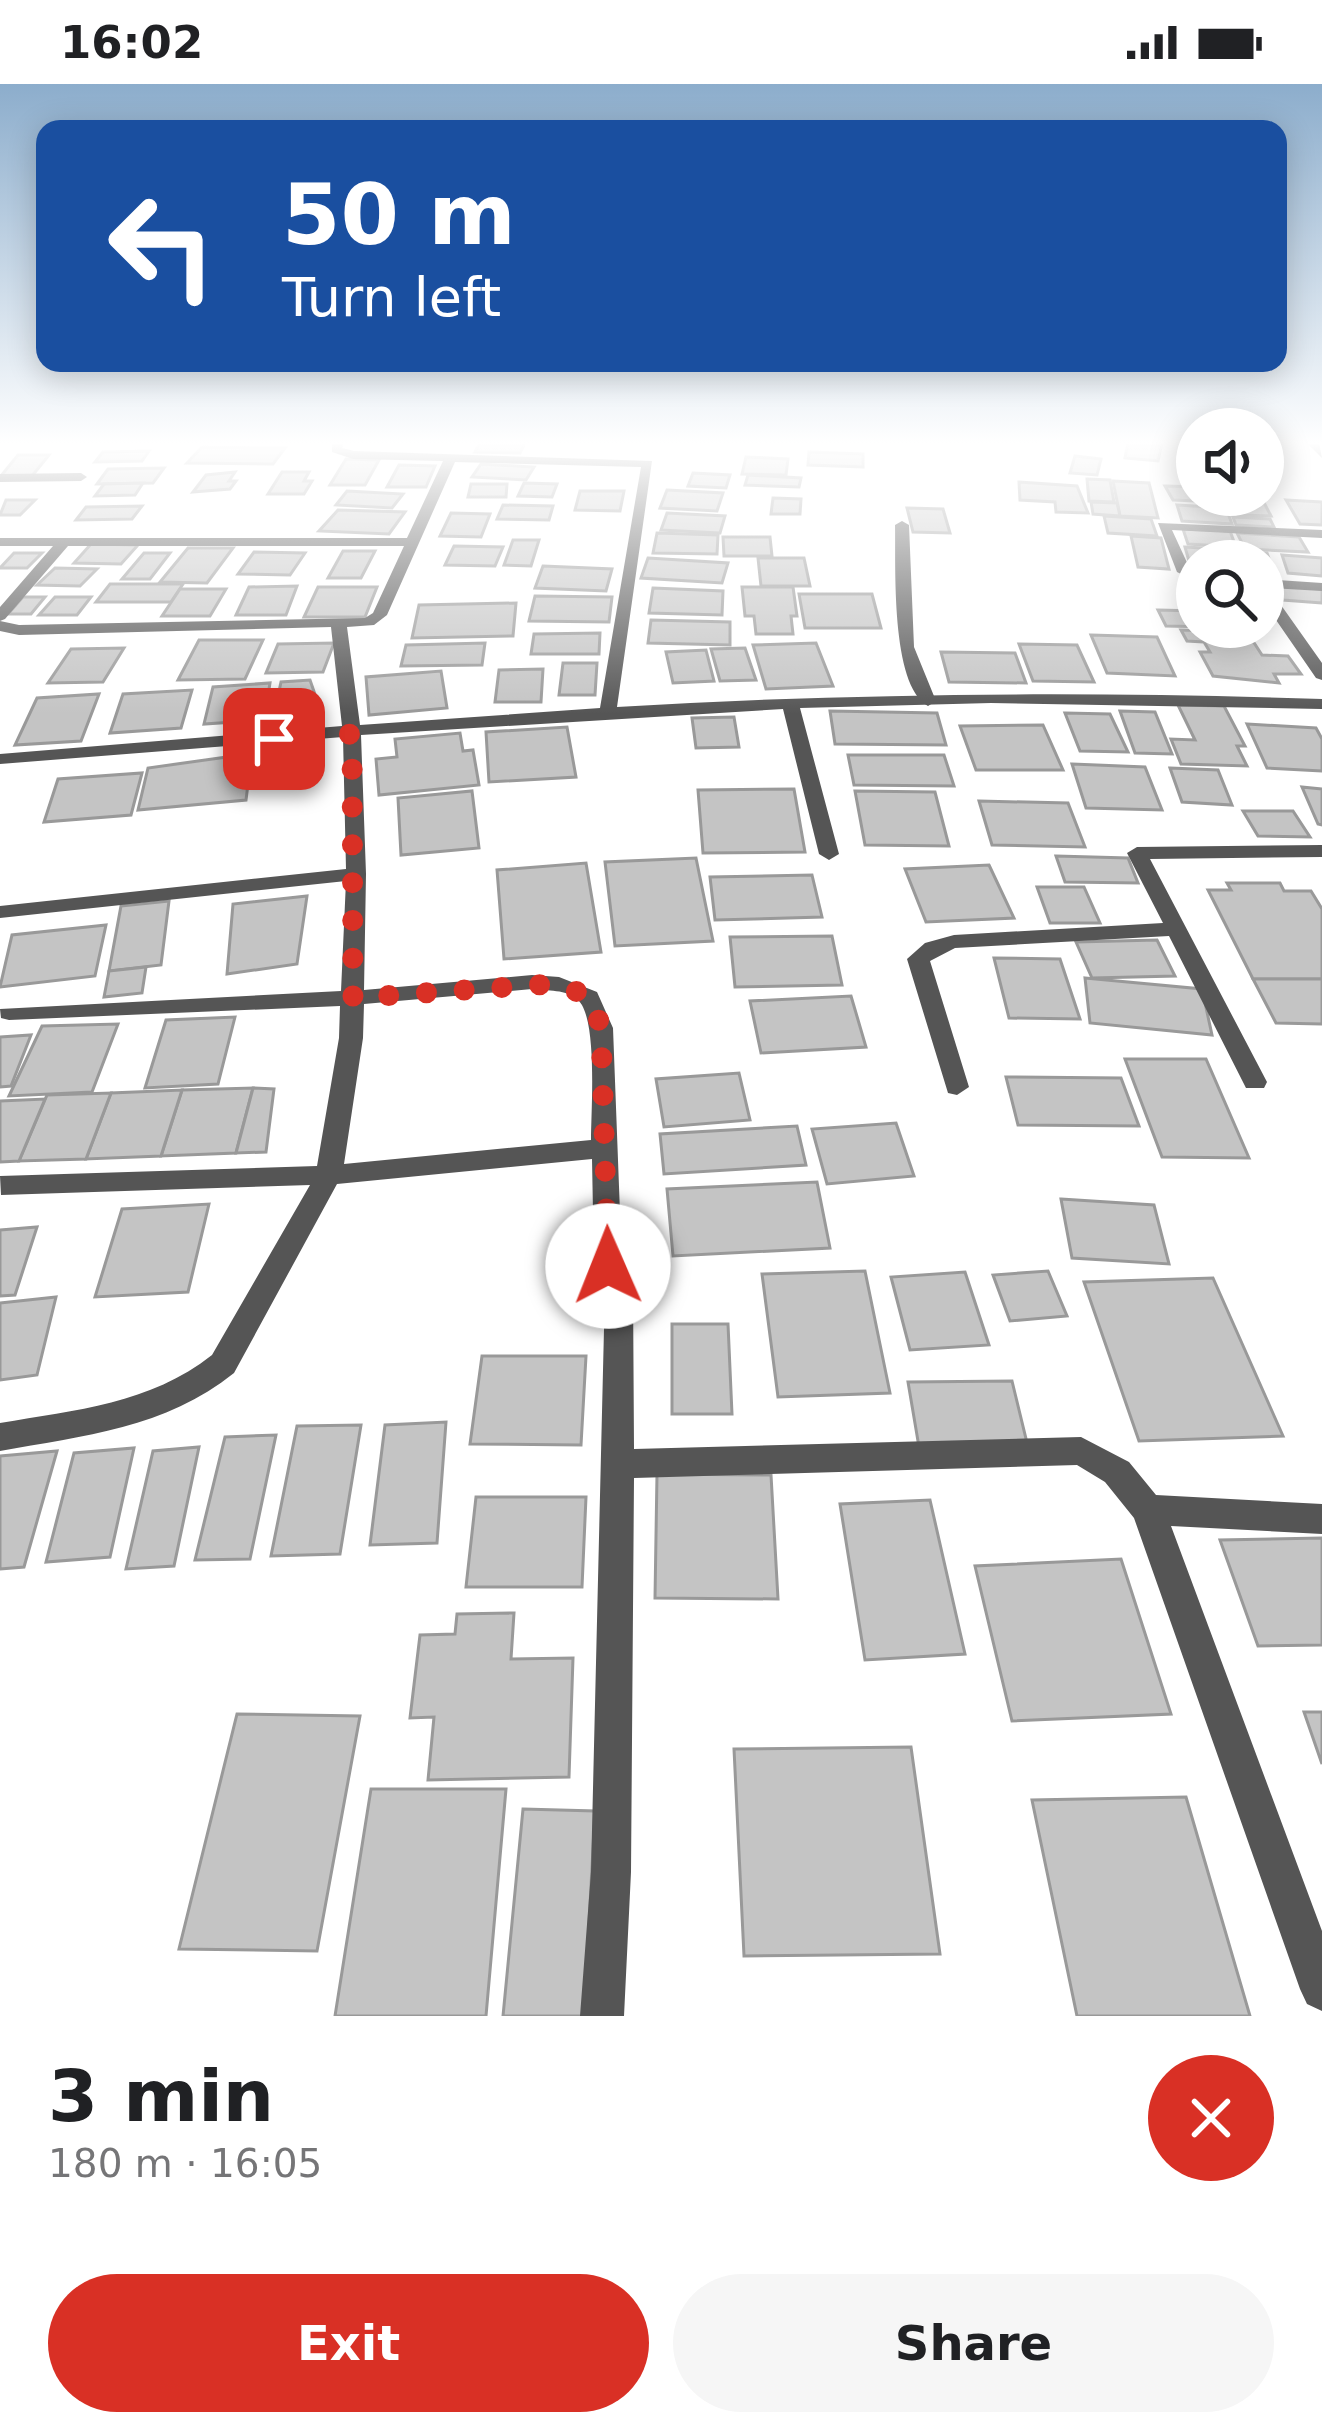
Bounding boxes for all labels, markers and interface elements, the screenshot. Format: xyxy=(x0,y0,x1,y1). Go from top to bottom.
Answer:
text: 16:02 xyxy=(60,16,203,69)
text: 50 m xyxy=(282,166,516,264)
icon: left xyxy=(84,168,240,324)
text: Turn left xyxy=(282,266,501,329)
map controls xyxy=(1176,408,1284,648)
button: sound xyxy=(1176,408,1284,516)
button: search xyxy=(1176,540,1284,648)
pin xyxy=(223,688,325,790)
icon: arrive xyxy=(241,706,307,772)
position arrow xyxy=(545,1203,671,1329)
text: 3 min xyxy=(48,2054,274,2138)
button: close xyxy=(1148,2055,1274,2181)
text: 180 m · 16:05 xyxy=(48,2141,322,2186)
button: Exit xyxy=(48,2274,649,2412)
button: Share xyxy=(673,2274,1274,2412)

